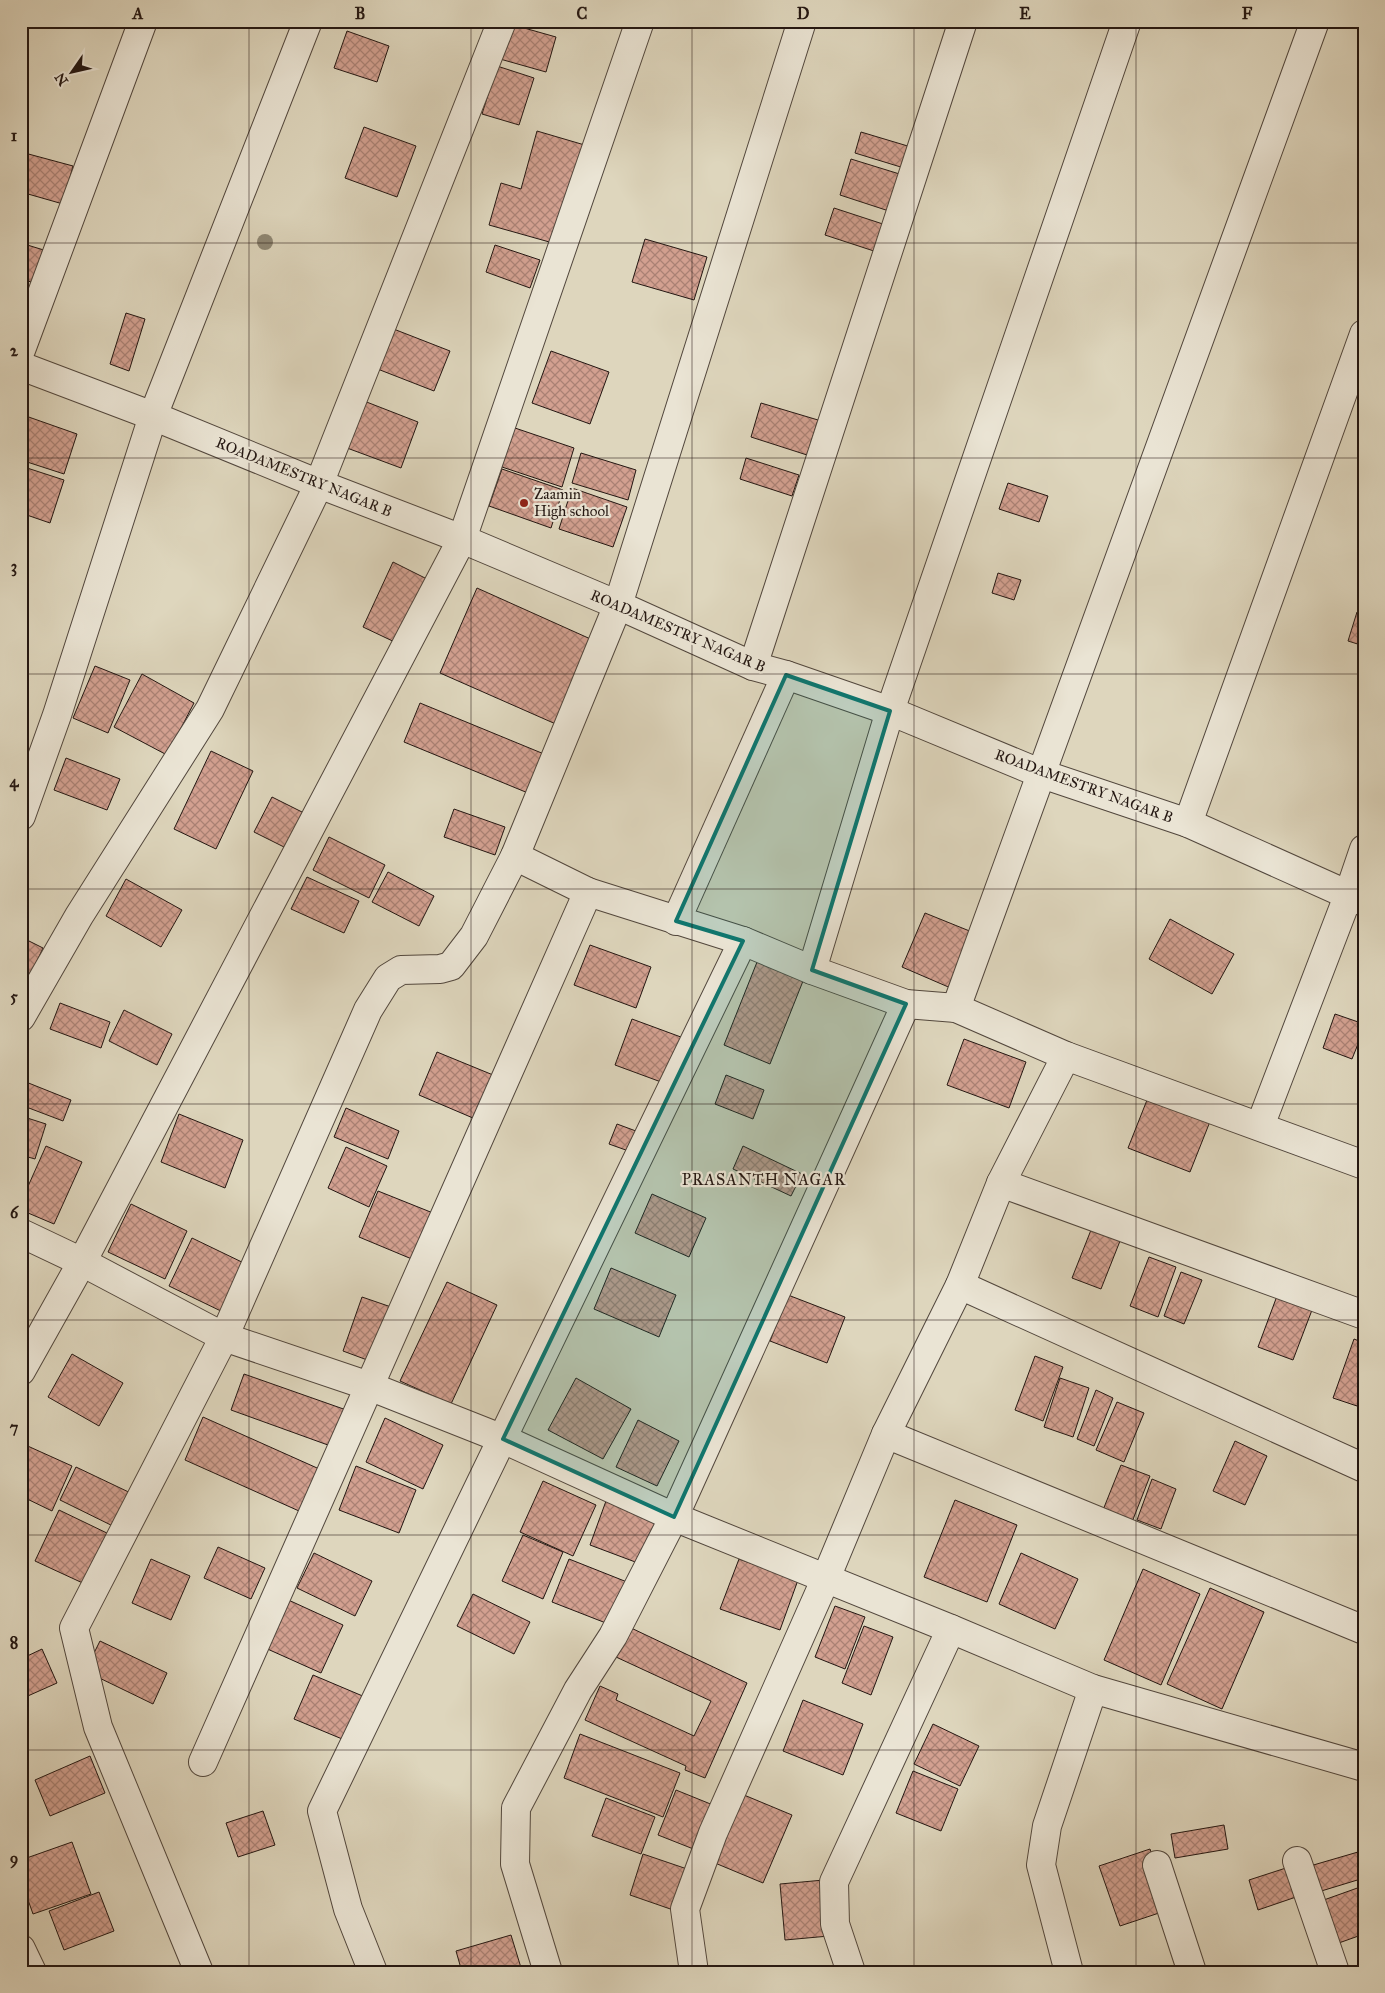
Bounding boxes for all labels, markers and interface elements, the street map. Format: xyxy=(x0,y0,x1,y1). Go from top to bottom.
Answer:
text: A xyxy=(132,4,144,23)
text: B xyxy=(355,4,365,23)
text: C xyxy=(577,4,588,23)
text: D xyxy=(797,4,810,23)
text: E xyxy=(1019,4,1031,23)
text: F xyxy=(1242,4,1253,23)
north arrow xyxy=(48,48,98,98)
text: N xyxy=(51,69,72,89)
text: 1 xyxy=(11,126,18,145)
text: 2 xyxy=(10,341,19,360)
street label: ROADAMESTRY NAGAR B xyxy=(213,433,395,521)
place label: Zaamin High school xyxy=(534,485,610,520)
marker: Zaamin High school xyxy=(518,497,530,509)
text: 3 xyxy=(11,557,17,577)
street label: ROADAMESTRY NAGAR B xyxy=(588,586,768,676)
street label: ROADAMESTRY NAGAR B xyxy=(992,745,1176,827)
text: 4 xyxy=(10,772,20,792)
text: 5 xyxy=(10,987,18,1006)
district label: PRASANTH NAGAR xyxy=(682,1170,846,1189)
text: 6 xyxy=(10,1203,19,1222)
text: 7 xyxy=(10,1418,19,1437)
text: 8 xyxy=(10,1633,18,1652)
text: 9 xyxy=(10,1849,18,1869)

